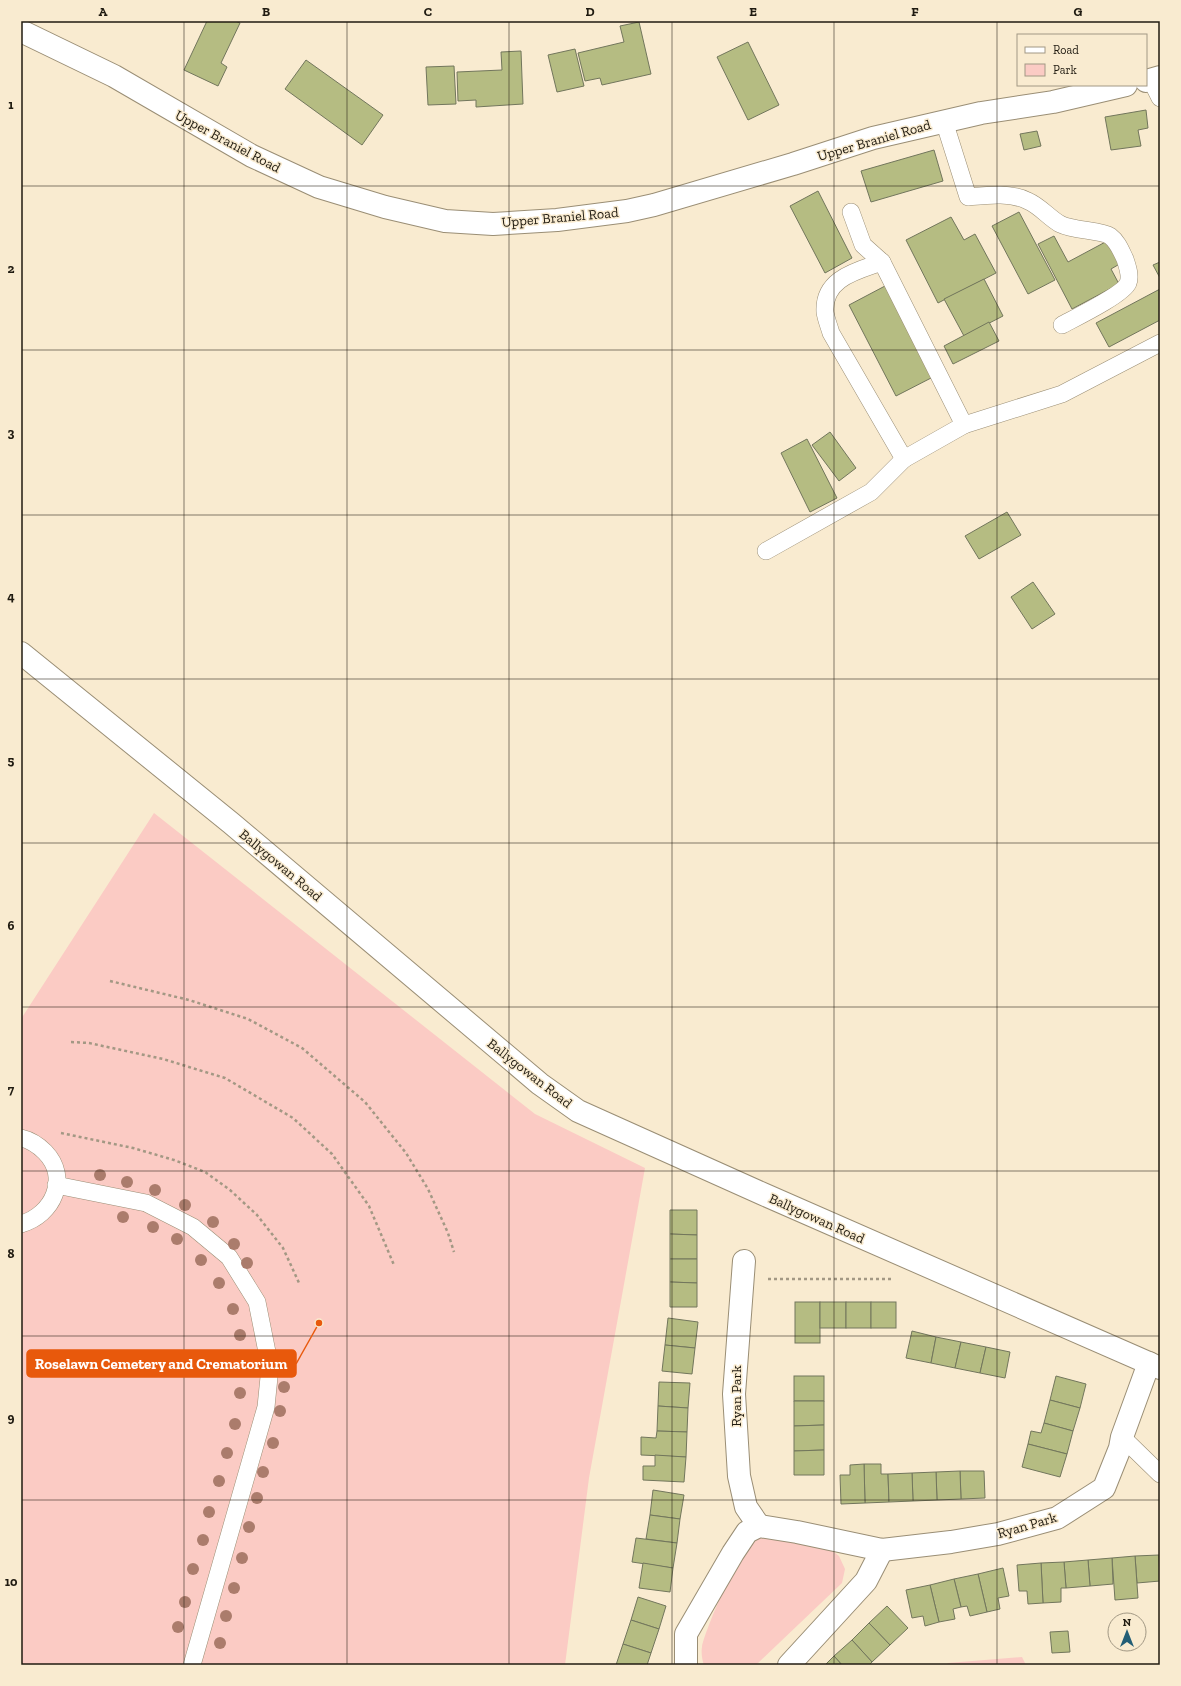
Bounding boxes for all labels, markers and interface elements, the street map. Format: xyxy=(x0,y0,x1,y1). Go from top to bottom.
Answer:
text: A xyxy=(99,4,108,19)
text: B xyxy=(262,4,270,19)
text: C xyxy=(424,4,432,19)
text: D xyxy=(585,4,595,19)
text: E xyxy=(749,4,757,19)
text: F xyxy=(911,4,919,19)
text: G xyxy=(1074,4,1083,19)
legend xyxy=(1017,34,1147,86)
text: Road xyxy=(1053,43,1079,57)
text: Park xyxy=(1053,63,1078,77)
text: 1 xyxy=(8,97,14,112)
street label: Upper Braniel Road xyxy=(172,106,284,177)
street label: Upper Braniel Road xyxy=(815,116,933,165)
street label: Upper Braniel Road xyxy=(501,204,619,231)
text: 2 xyxy=(8,261,15,276)
text: 3 xyxy=(8,425,15,440)
text: 4 xyxy=(7,589,15,604)
text: 5 xyxy=(8,753,15,768)
street label: Ballygowan Road xyxy=(236,826,326,905)
text: 6 xyxy=(8,918,15,933)
street label: Ballygowan Road xyxy=(484,1035,576,1112)
text: 7 xyxy=(8,1082,15,1097)
street label: Ballygowan Road xyxy=(766,1190,868,1247)
text: 8 xyxy=(7,1246,15,1261)
callout: Roselawn Cemetery and Crematorium xyxy=(27,1350,296,1377)
text: Roselawn Cemetery and Crematorium xyxy=(35,1355,287,1373)
street label: Ryan Park xyxy=(728,1365,745,1427)
text: 9 xyxy=(8,1410,15,1425)
street label: Ryan Park xyxy=(995,1509,1060,1542)
text: 10 xyxy=(5,1574,18,1589)
north arrow xyxy=(1107,1612,1147,1652)
text: N xyxy=(1123,1616,1132,1629)

